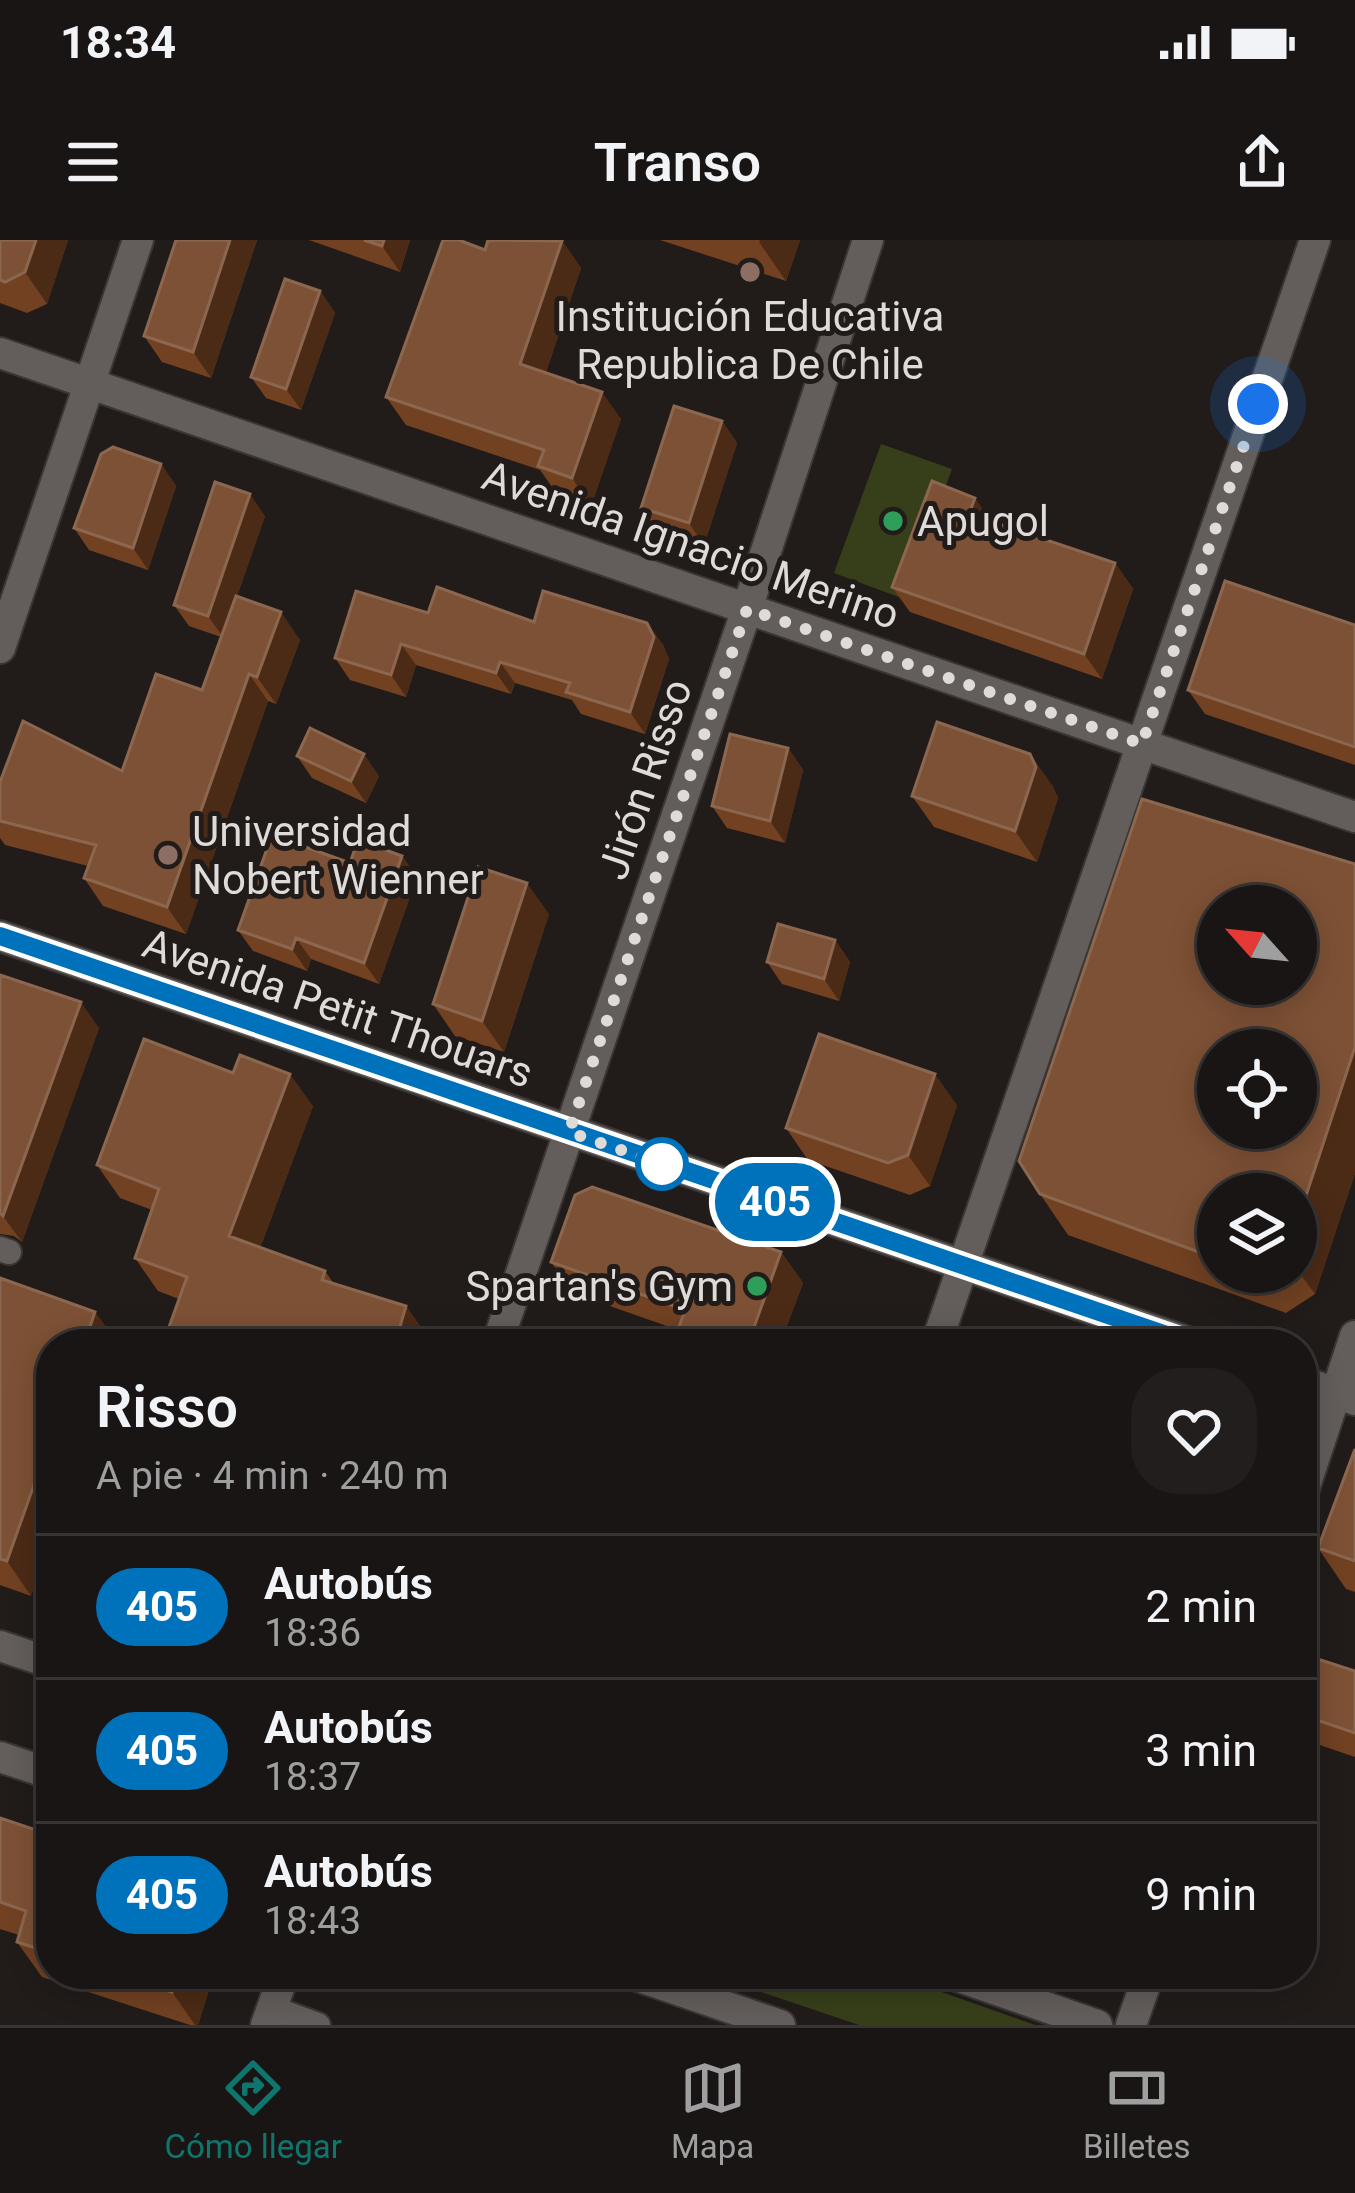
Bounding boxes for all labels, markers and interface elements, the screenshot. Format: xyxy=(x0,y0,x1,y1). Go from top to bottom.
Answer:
text: 18:34 xyxy=(60,16,176,69)
icon: menu xyxy=(60,129,126,195)
icon: share xyxy=(1229,129,1295,195)
text: Transo xyxy=(594,131,761,194)
marker: Institución Educativa Republica De Chile xyxy=(737,259,763,285)
place label: Institución Educativa Republica De Chile xyxy=(556,292,944,389)
your location xyxy=(1228,374,1288,434)
street label: Avenida Ignacio Merino xyxy=(476,451,906,639)
place label: Apugol xyxy=(917,497,1049,546)
marker: Apugol xyxy=(880,508,906,534)
street label: Jirón Risso xyxy=(588,673,702,885)
place label: Universidad Nobert Wienner xyxy=(192,807,484,904)
marker: Universidad Nobert Wienner xyxy=(155,842,181,868)
north arrow xyxy=(1197,885,1317,1005)
map controls xyxy=(1197,885,1317,1293)
street label: Avenida Petit Thouars xyxy=(137,918,539,1098)
button: locate xyxy=(1197,1029,1317,1149)
unlabelled marker xyxy=(637,1139,687,1189)
line badge: 405 xyxy=(706,1163,844,1241)
button: layers xyxy=(1197,1173,1317,1293)
text: 405 xyxy=(739,1177,811,1226)
place label: Spartan's Gym xyxy=(466,1262,733,1311)
marker: Spartan's Gym xyxy=(744,1273,770,1299)
button: heart xyxy=(1131,1368,1257,1494)
text: Risso xyxy=(96,1374,238,1441)
text: A pie · 4 min · 240 m xyxy=(96,1453,449,1499)
text: Autobús xyxy=(264,1557,433,1610)
text: 2 min xyxy=(1145,1580,1257,1633)
text: 405 xyxy=(126,1582,198,1631)
text: 18:36 xyxy=(264,1610,361,1656)
text: Autobús xyxy=(264,1701,433,1754)
text: 3 min xyxy=(1145,1724,1257,1777)
text: 405 xyxy=(126,1726,198,1775)
text: 18:37 xyxy=(264,1754,361,1800)
text: Autobús xyxy=(264,1845,433,1898)
text: 9 min xyxy=(1145,1868,1257,1921)
text: 405 xyxy=(126,1870,198,1919)
text: 18:43 xyxy=(264,1898,361,1944)
tab: Cómo llegar xyxy=(164,2055,342,2166)
tab: Mapa xyxy=(671,2055,754,2166)
tab: Billetes xyxy=(1083,2055,1191,2166)

